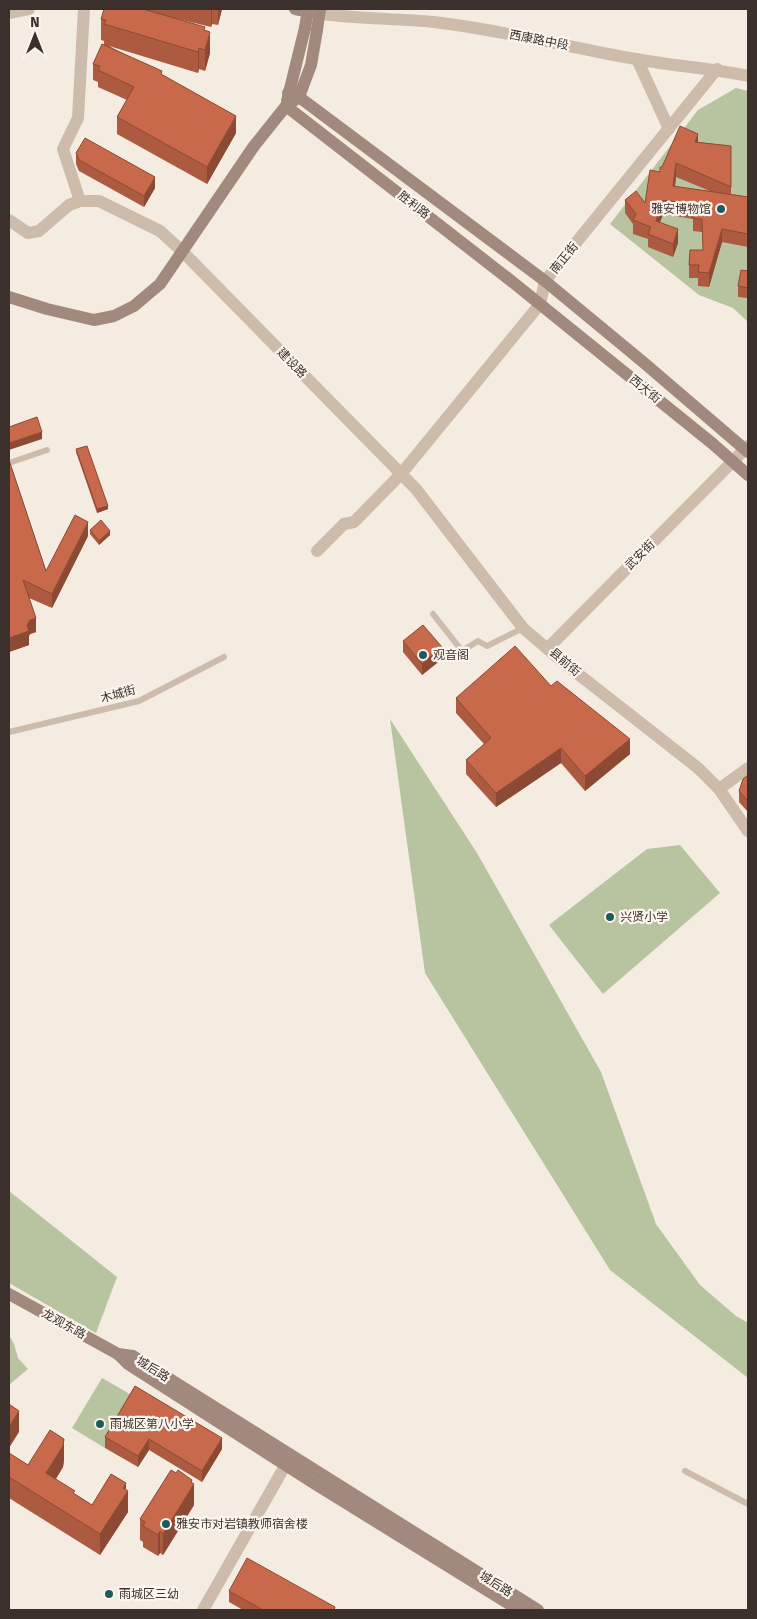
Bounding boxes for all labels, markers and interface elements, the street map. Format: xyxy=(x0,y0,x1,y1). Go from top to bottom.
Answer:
north arrow xyxy=(10,10,60,60)
text: N xyxy=(30,14,40,31)
street label: 西康路中段 xyxy=(508,27,570,53)
street label: 胜利路 xyxy=(396,188,432,222)
place label: 雅安博物馆 xyxy=(651,202,711,216)
marker: 雅安博物馆 xyxy=(715,203,727,215)
street label: 南正街 xyxy=(547,240,581,276)
street label: 建设路 xyxy=(274,345,310,381)
street label: 西大街 xyxy=(627,372,663,406)
street label: 武安街 xyxy=(622,537,658,573)
street label: 县前街 xyxy=(547,645,583,679)
place label: 观音阁 xyxy=(433,648,469,662)
marker: 观音阁 xyxy=(417,649,429,661)
street label: 木城街 xyxy=(99,683,137,705)
place label: 兴贤小学 xyxy=(620,910,668,924)
marker: 兴贤小学 xyxy=(604,911,616,923)
street label: 龙观东路 xyxy=(40,1306,88,1342)
street label: 城后路 xyxy=(134,1354,172,1384)
place label: 雨城区第八小学 xyxy=(110,1417,194,1431)
marker: 雨城区第八小学 xyxy=(94,1418,106,1430)
place label: 雅安市对岩镇教师宿舍楼 xyxy=(176,1517,308,1531)
marker: 雅安市对岩镇教师宿舍楼 xyxy=(160,1518,172,1530)
street label: 城后路 xyxy=(477,1569,515,1599)
place label: 雨城区三幼 xyxy=(119,1587,179,1601)
marker: 雨城区三幼 xyxy=(103,1588,115,1600)

